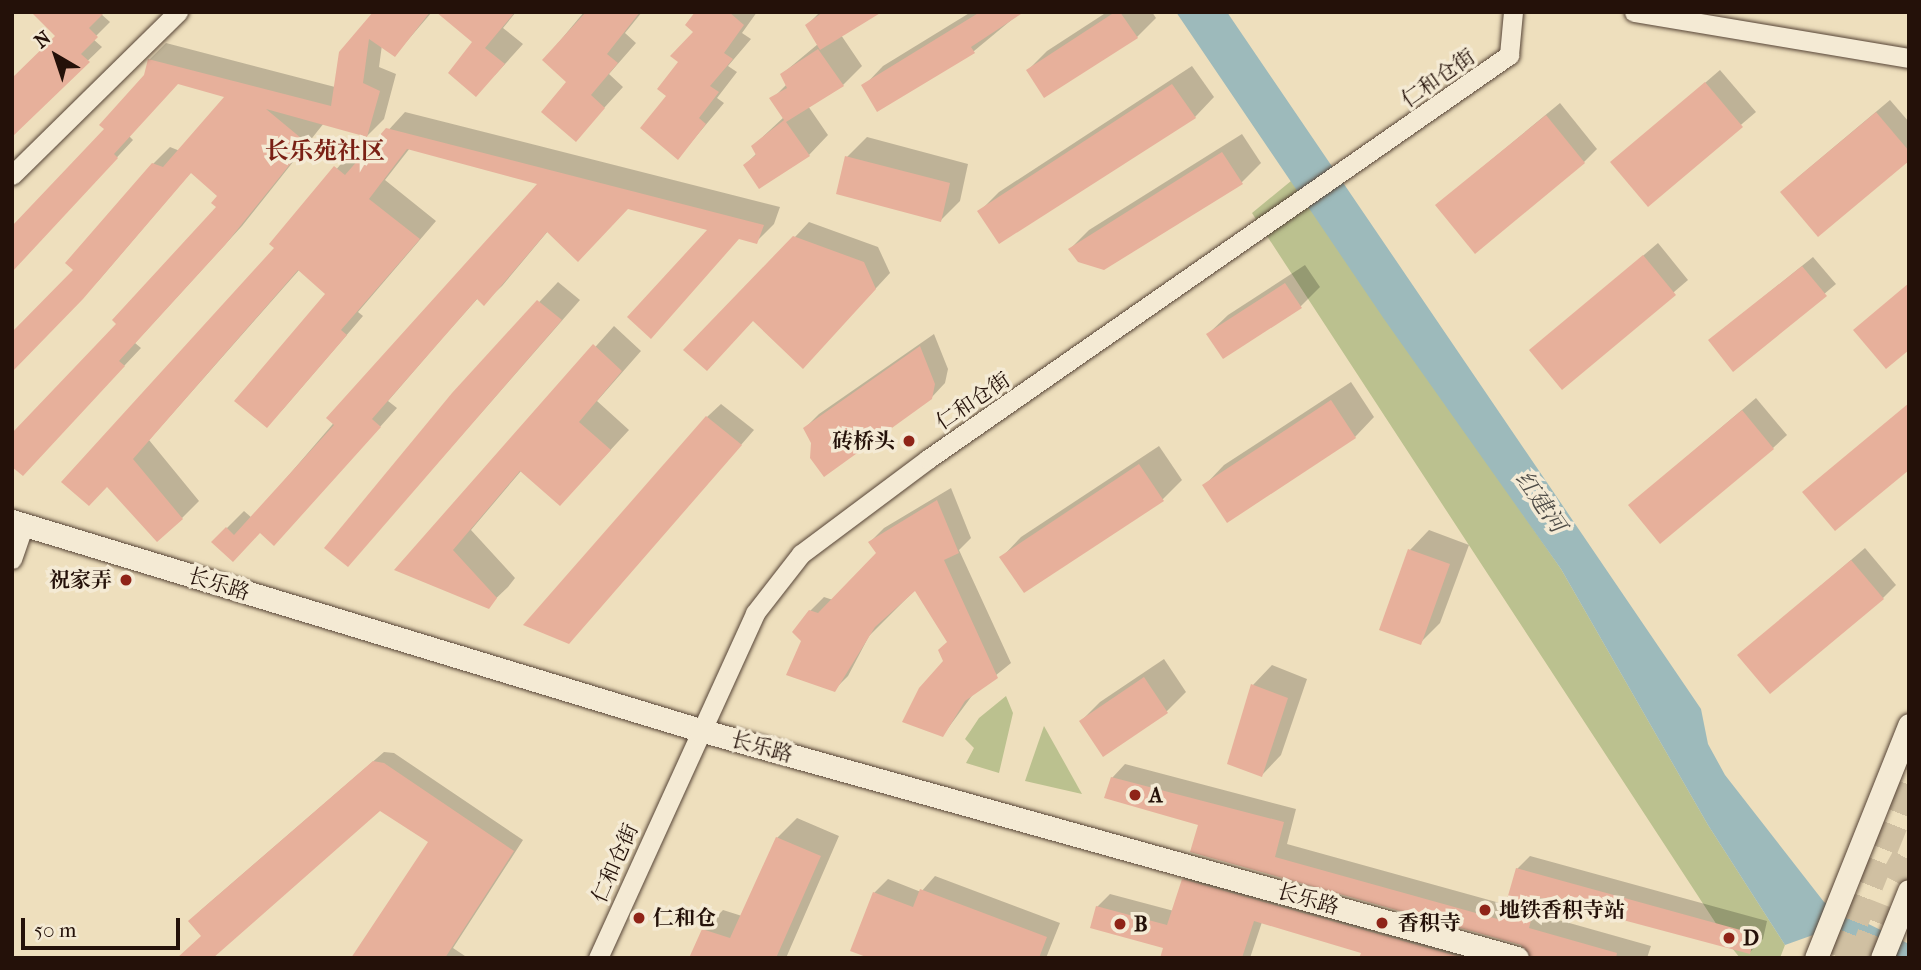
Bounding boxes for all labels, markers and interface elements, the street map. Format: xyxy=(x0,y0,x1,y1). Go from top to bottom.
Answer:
north arrow xyxy=(21,21,91,91)
text: N xyxy=(30,27,55,53)
street label: 仁和仓街 xyxy=(1396,44,1480,112)
district label: 长乐苑社区 xyxy=(265,138,385,166)
street label: 仁和仓街 xyxy=(931,367,1015,435)
place label: 砖桥头 xyxy=(832,428,895,454)
marker: 砖桥头 xyxy=(901,433,917,449)
water label: 红建河 xyxy=(1509,466,1571,538)
street label: 长乐路 xyxy=(185,563,253,605)
place label: 祝家弄 xyxy=(49,567,112,593)
marker: 祝家弄 xyxy=(118,572,134,588)
street label: 长乐路 xyxy=(728,727,796,767)
place label: A xyxy=(1149,782,1163,808)
marker: A xyxy=(1127,787,1143,803)
street label: 仁和仓街 xyxy=(586,820,644,906)
street label: 长乐路 xyxy=(1274,878,1342,920)
place label: 地铁香积寺站 xyxy=(1499,897,1625,923)
marker: 地铁香积寺站 xyxy=(1477,902,1493,918)
scale bar xyxy=(24,904,184,948)
place label: 仁和仓 xyxy=(653,905,716,931)
marker: 仁和仓 xyxy=(631,910,647,926)
place label: 香积寺 xyxy=(1398,910,1461,936)
place label: B xyxy=(1134,911,1148,937)
marker: 香积寺 xyxy=(1372,913,1392,933)
marker: B xyxy=(1112,916,1128,932)
text: 50 m xyxy=(34,918,77,942)
place label: D xyxy=(1743,925,1759,951)
marker: D xyxy=(1721,930,1737,946)

